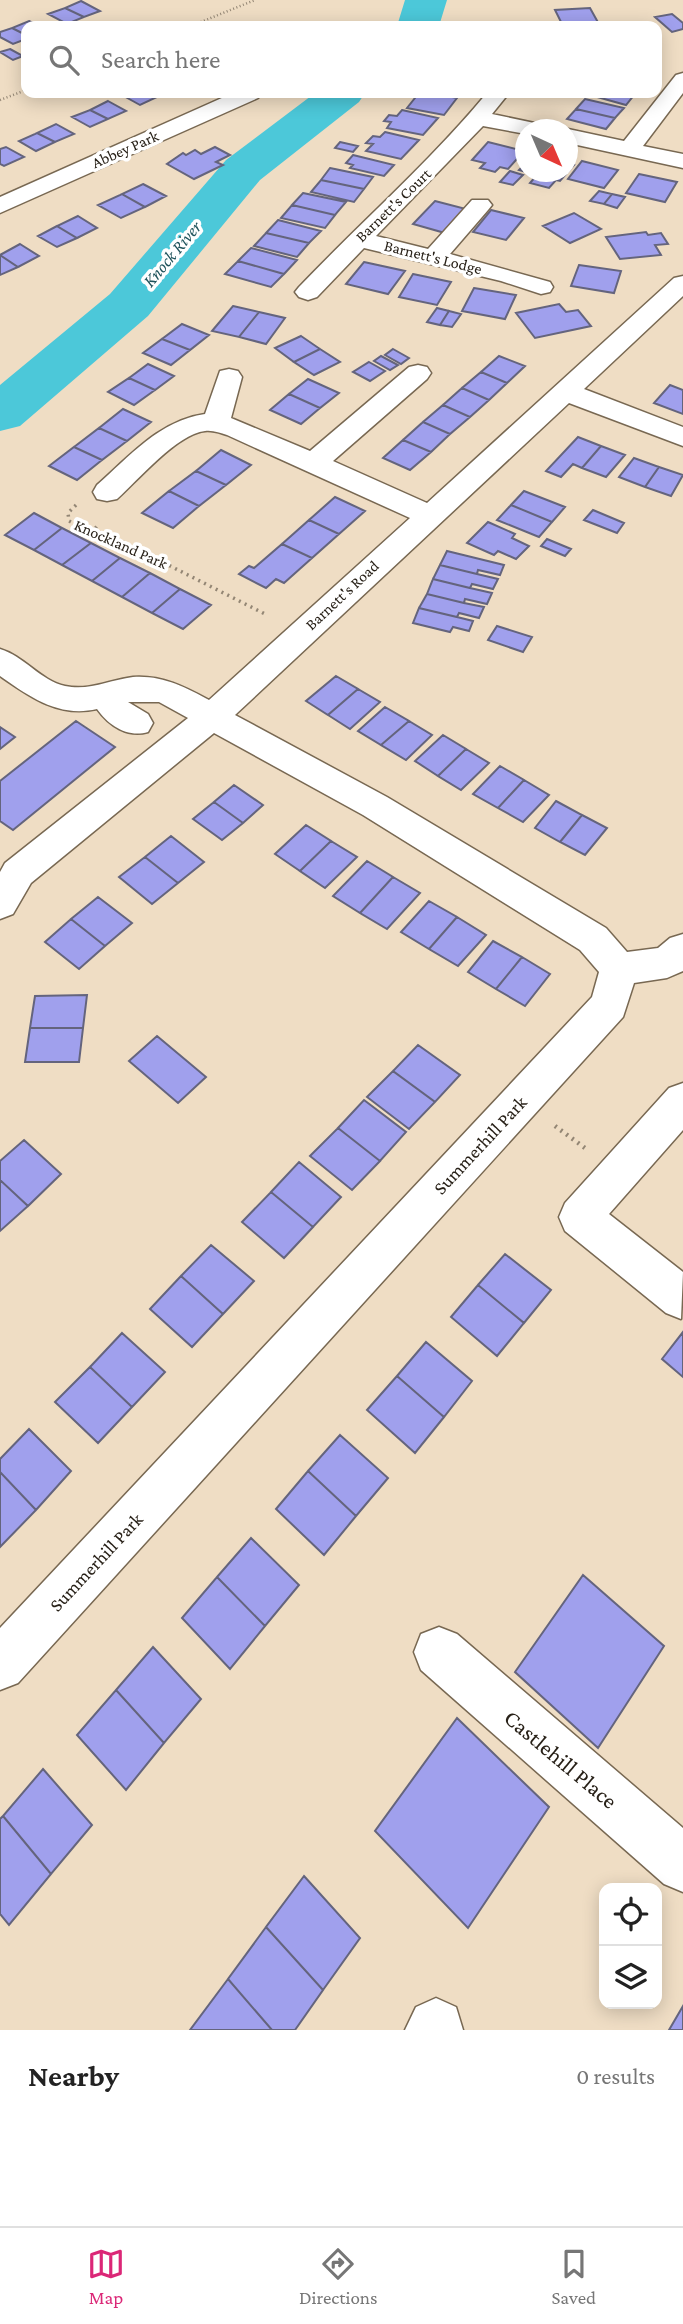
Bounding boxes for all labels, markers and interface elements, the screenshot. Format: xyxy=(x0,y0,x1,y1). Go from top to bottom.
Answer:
search box xyxy=(21,21,662,98)
icon: search xyxy=(45,41,83,79)
text: Search here xyxy=(101,45,220,74)
north arrow xyxy=(515,119,578,182)
street label: Abbey Park xyxy=(89,127,162,172)
street label: Barnett's Court xyxy=(352,164,435,245)
water label: Knock River xyxy=(139,217,206,291)
street label: Barnett's Lodge xyxy=(382,237,484,278)
street label: Knockland Park xyxy=(72,516,170,572)
street label: Barnett's Road xyxy=(302,557,382,633)
street label: Summerhill Park xyxy=(429,1091,532,1199)
street label: Summerhill Park xyxy=(45,1508,148,1616)
street label: Castlehill Place xyxy=(499,1704,623,1814)
map controls xyxy=(599,1883,662,2009)
button: locate xyxy=(599,1883,662,1946)
button: layers xyxy=(599,1946,662,2009)
text: Nearby xyxy=(28,2059,119,2092)
text: 0 results xyxy=(576,2063,655,2089)
tab: Map xyxy=(87,2245,125,2308)
tab: Directions xyxy=(299,2245,378,2308)
tab: Saved xyxy=(551,2245,596,2308)

